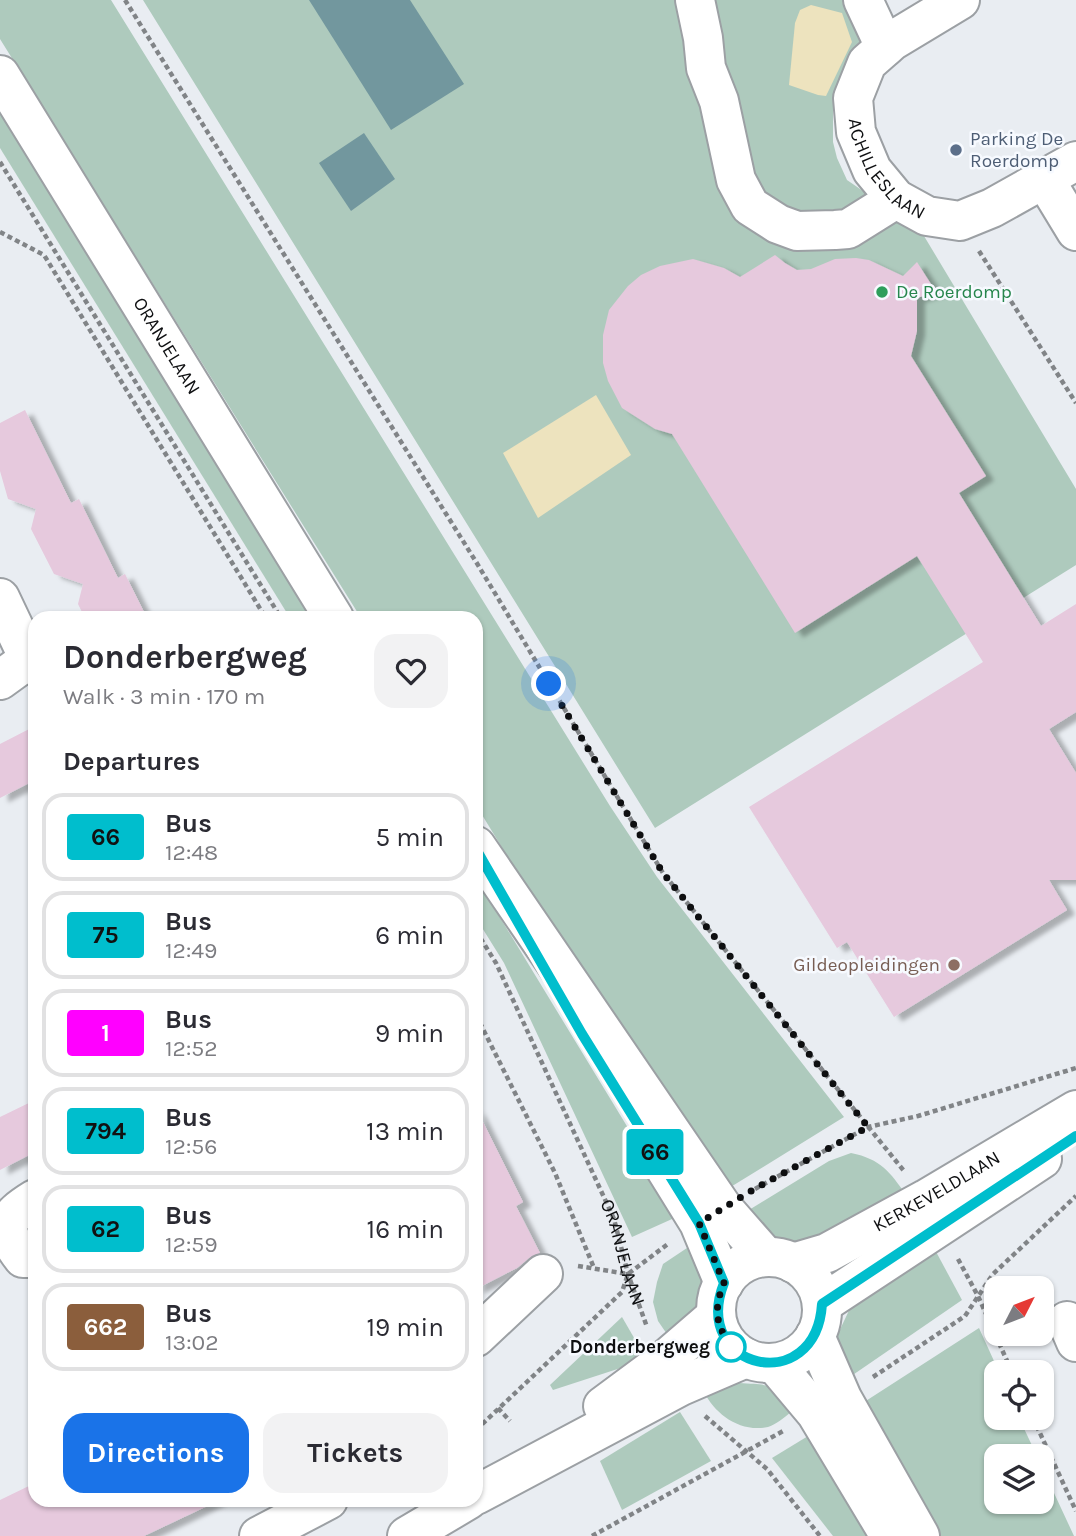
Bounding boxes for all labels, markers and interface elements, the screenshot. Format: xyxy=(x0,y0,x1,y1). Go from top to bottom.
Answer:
street label: ACHILLESLAAN xyxy=(844,117,929,224)
place label: Parking De Roerdomp xyxy=(970,128,1063,172)
marker: Parking De Roerdomp xyxy=(948,142,964,158)
place label: De Roerdomp xyxy=(896,281,1012,303)
marker: De Roerdomp xyxy=(874,284,890,300)
street label: ORANJELAAN xyxy=(128,293,205,398)
button: heart xyxy=(374,634,448,708)
text: Donderbergweg xyxy=(63,638,307,676)
your location xyxy=(531,666,566,701)
text: Walk · 3 min · 170 m xyxy=(63,683,265,710)
text: Departures xyxy=(63,746,200,777)
text: Bus xyxy=(165,808,212,839)
text: 5 min xyxy=(375,822,444,853)
text: 66 xyxy=(91,823,120,851)
text: 12:48 xyxy=(165,839,218,866)
text: Bus xyxy=(165,906,212,937)
text: 6 min xyxy=(375,920,444,951)
text: 75 xyxy=(93,921,118,949)
text: 12:49 xyxy=(165,937,217,964)
place label: Gildeopleidingen xyxy=(793,954,940,976)
marker: Gildeopleidingen xyxy=(946,957,962,973)
text: Bus xyxy=(165,1004,212,1035)
text: 9 min xyxy=(375,1018,444,1049)
text: 1 xyxy=(101,1019,110,1047)
text: 12:52 xyxy=(165,1035,218,1062)
text: Bus xyxy=(165,1102,212,1133)
text: 13 min xyxy=(366,1116,444,1147)
text: 794 xyxy=(85,1117,126,1145)
line badge: 66 xyxy=(624,1129,686,1175)
text: 12:56 xyxy=(165,1133,217,1160)
text: 66 xyxy=(640,1138,670,1166)
street label: KERKEVELDLAAN xyxy=(869,1147,1004,1237)
street label: ORANJELAAN xyxy=(595,1196,649,1308)
text: Bus xyxy=(165,1200,212,1231)
text: 16 min xyxy=(367,1214,444,1245)
text: 62 xyxy=(91,1215,120,1243)
text: 12:59 xyxy=(165,1231,218,1258)
north arrow xyxy=(984,1276,1054,1346)
map controls xyxy=(984,1276,1054,1514)
text: Bus xyxy=(165,1298,212,1329)
text: 19 min xyxy=(366,1312,444,1343)
text: 662 xyxy=(84,1313,127,1341)
text: 13:02 xyxy=(165,1329,218,1356)
marker: Donderbergweg xyxy=(716,1332,746,1362)
place label: Donderbergweg xyxy=(570,1336,710,1358)
button: locate xyxy=(984,1360,1054,1430)
button: Directions xyxy=(63,1413,249,1493)
button: Tickets xyxy=(263,1413,448,1493)
button: layers xyxy=(984,1444,1054,1514)

